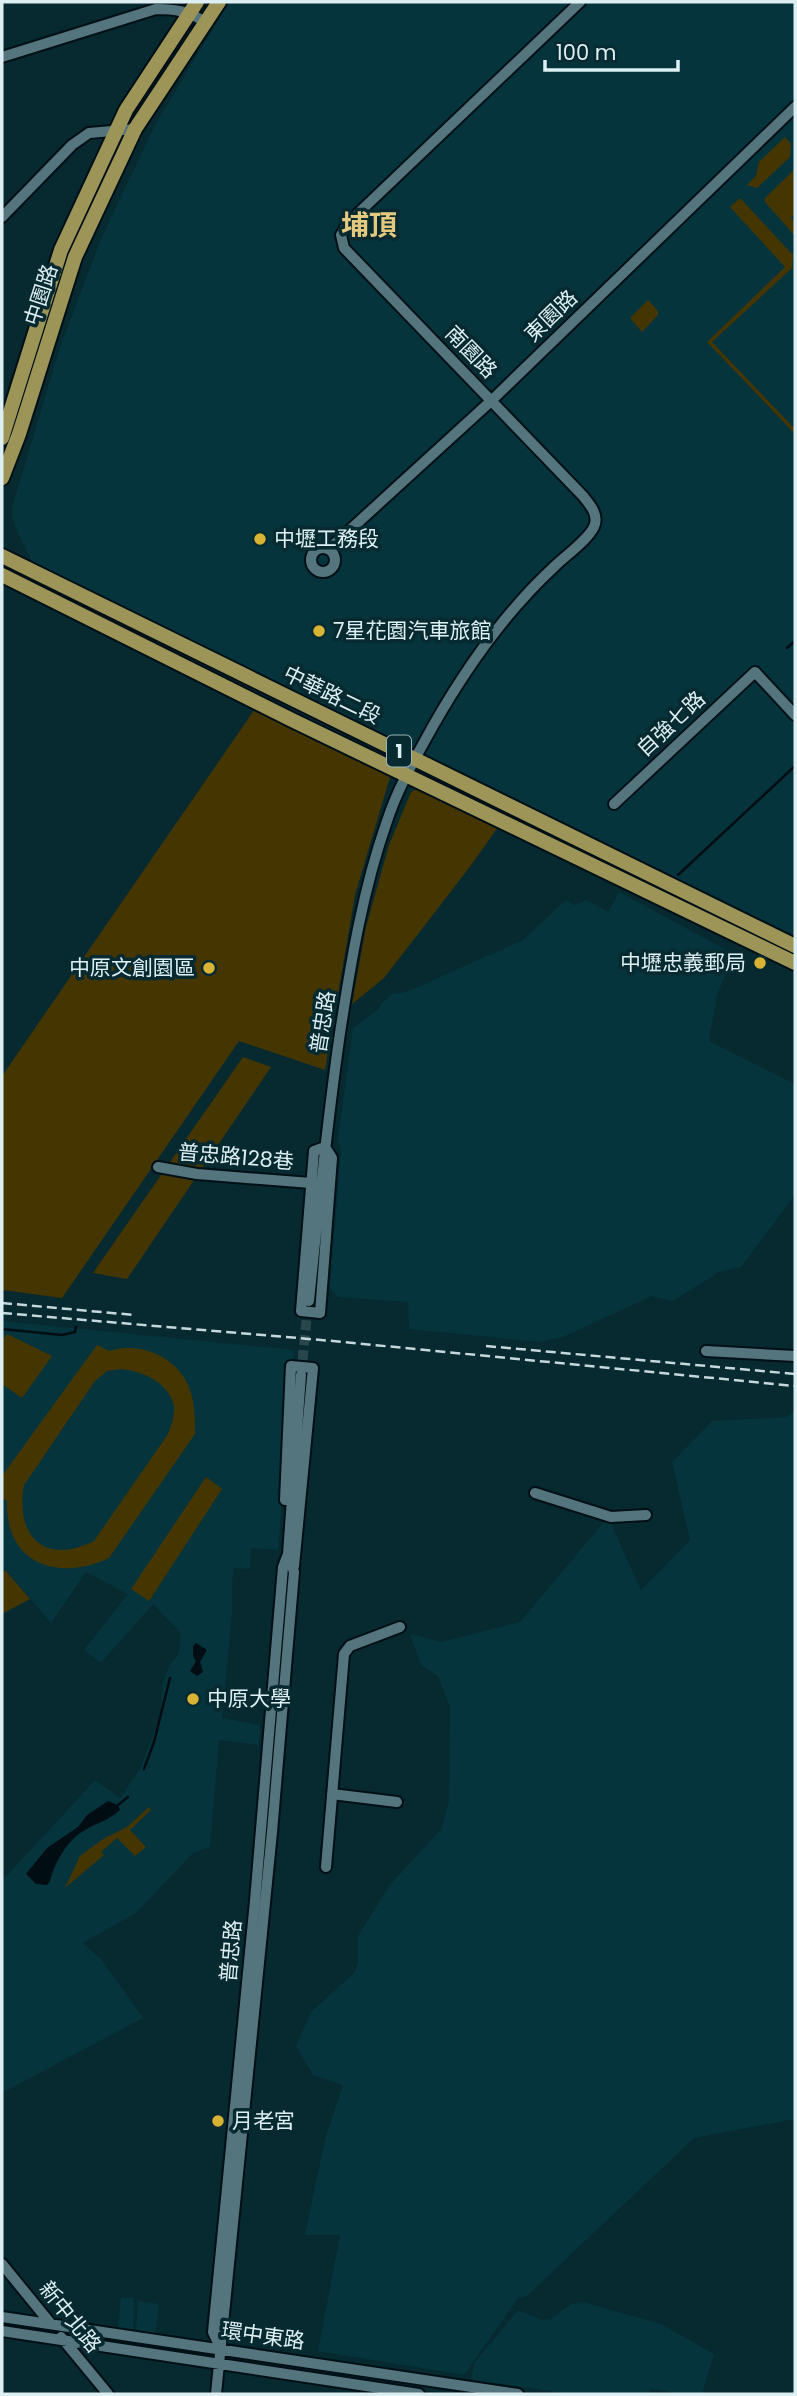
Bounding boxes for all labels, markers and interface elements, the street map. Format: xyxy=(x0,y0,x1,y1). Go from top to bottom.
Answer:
scale bar xyxy=(545,28,678,72)
text: 100 m xyxy=(556,38,616,67)
district label: 埔頂 xyxy=(341,206,397,245)
street label: 中園路 xyxy=(17,260,64,329)
street label: 東園路 xyxy=(518,283,583,348)
street label: 南園路 xyxy=(439,319,504,384)
place label: 中壢工務段 xyxy=(274,524,379,553)
marker: 中壢工務段 xyxy=(252,531,268,547)
place label: 7星花園汽車旅館 xyxy=(333,616,491,645)
marker: 7星花園汽車旅館 xyxy=(311,623,327,639)
street label: 中華路二段 xyxy=(279,659,386,731)
street label: 自強七路 xyxy=(630,684,711,763)
road number: 1 xyxy=(387,736,411,766)
place label: 中壢忠義郵局 xyxy=(620,948,746,977)
place label: 中原文創園區 xyxy=(69,953,195,982)
marker: 中壢忠義郵局 xyxy=(752,955,768,971)
marker: 中原文創園區 xyxy=(201,960,217,976)
street label: 普忠路 xyxy=(303,989,342,1055)
street label: 普忠路128巷 xyxy=(177,1137,295,1176)
place label: 中原大學 xyxy=(207,1684,291,1713)
marker: 中原大學 xyxy=(185,1691,201,1707)
street label: 普忠路 xyxy=(213,1918,248,1984)
place label: 月老宮 xyxy=(232,2106,295,2135)
marker: 月老宮 xyxy=(210,2113,226,2129)
street label: 新中北路 xyxy=(33,2275,108,2358)
street label: 環中東路 xyxy=(219,2315,307,2356)

